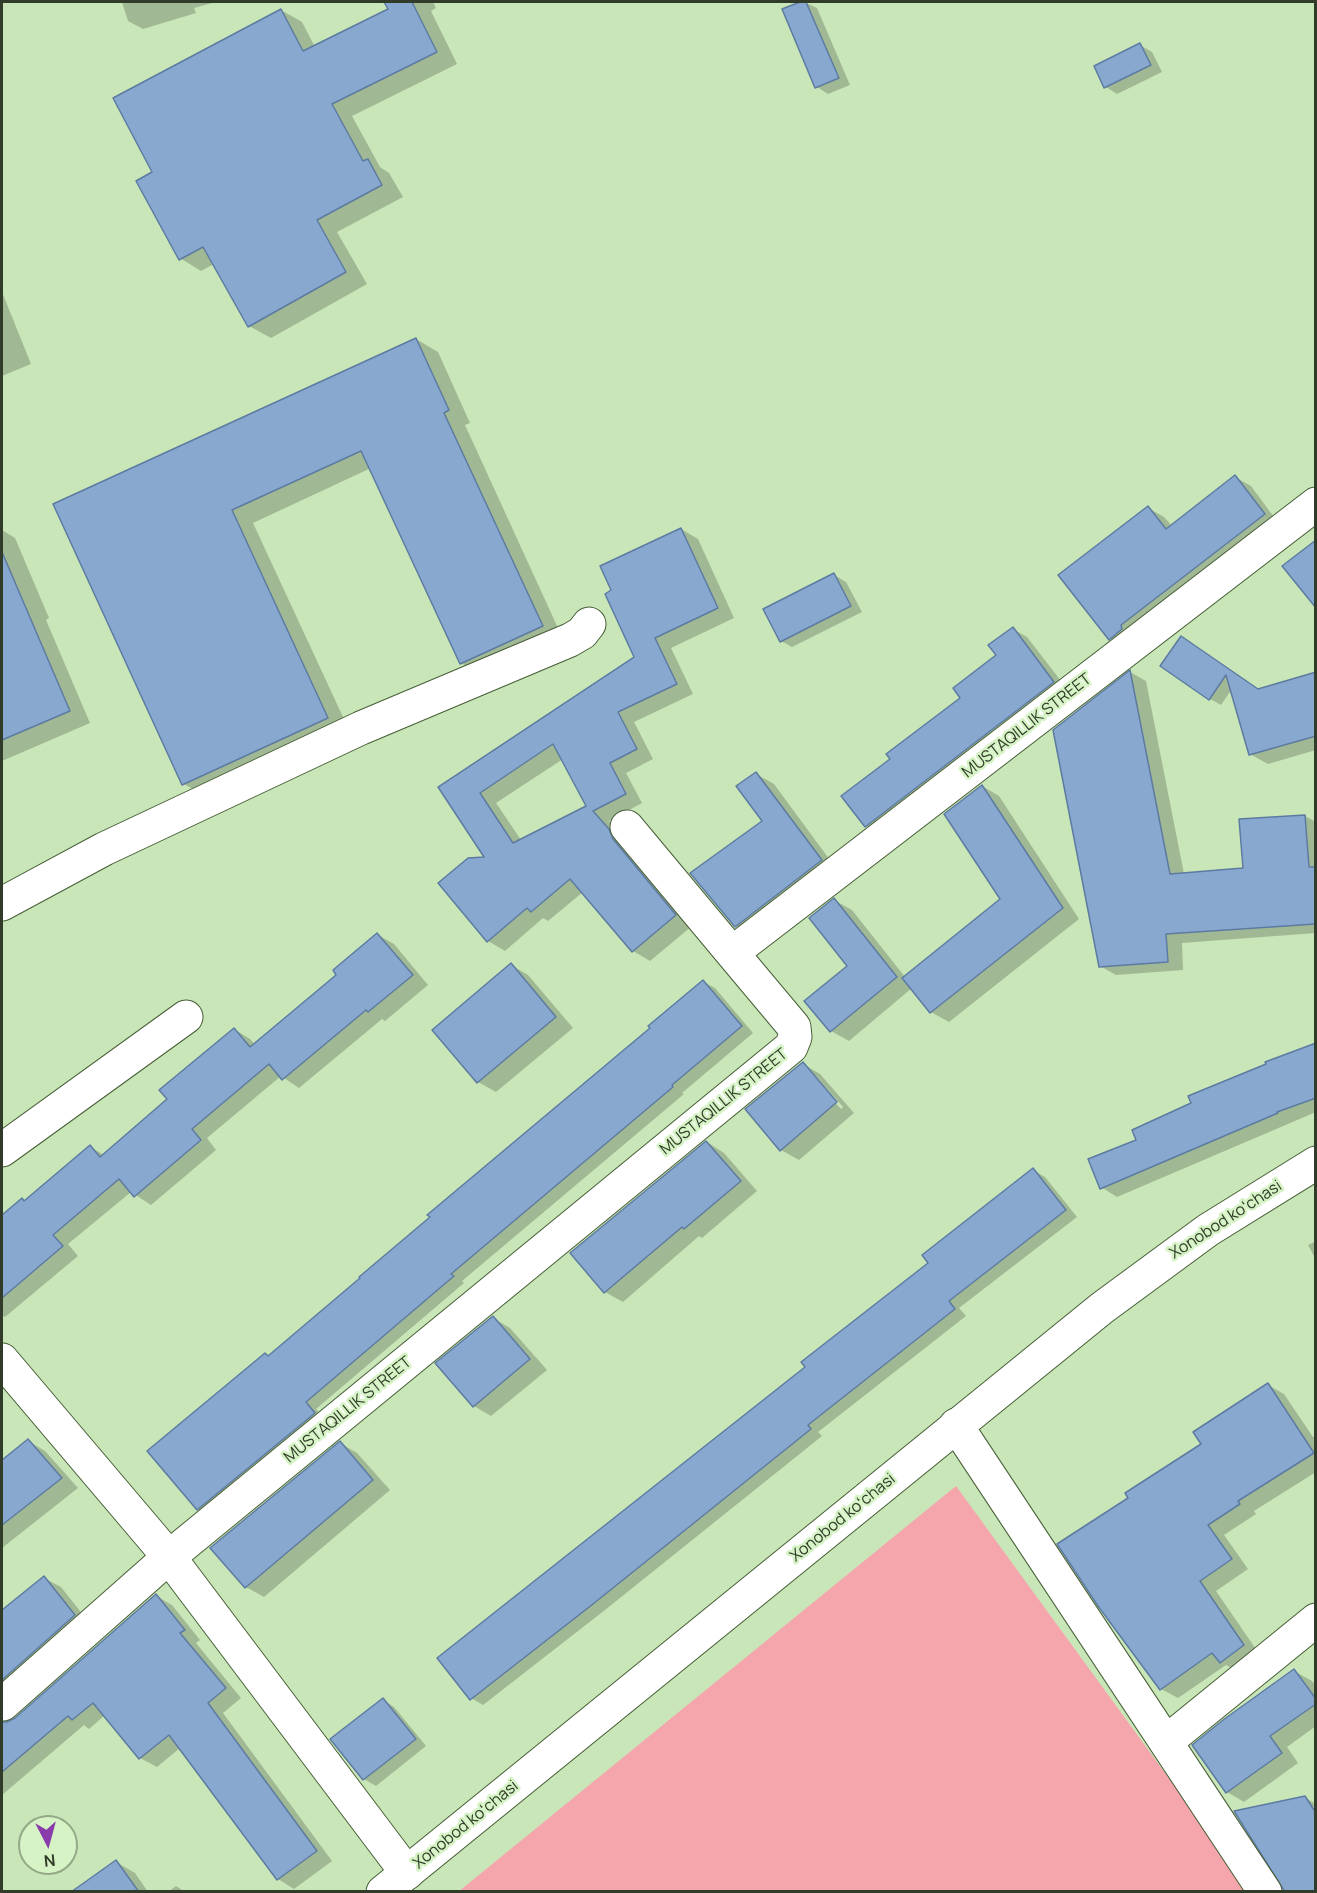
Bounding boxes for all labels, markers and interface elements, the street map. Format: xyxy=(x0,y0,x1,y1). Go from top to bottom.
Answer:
street label: MUSTAQILLIK STREET xyxy=(959,670,1095,782)
street label: MUSTAQILLIK STREET xyxy=(656,1045,792,1159)
street label: Xonobod koʻchasi xyxy=(1166,1177,1286,1263)
street label: MUSTAQILLIK STREET xyxy=(280,1353,416,1467)
street label: Xonobod koʻchasi xyxy=(787,1470,899,1566)
street label: Xonobod koʻchasi xyxy=(410,1777,522,1873)
north arrow xyxy=(18,1815,78,1875)
text: N xyxy=(43,1849,57,1872)

